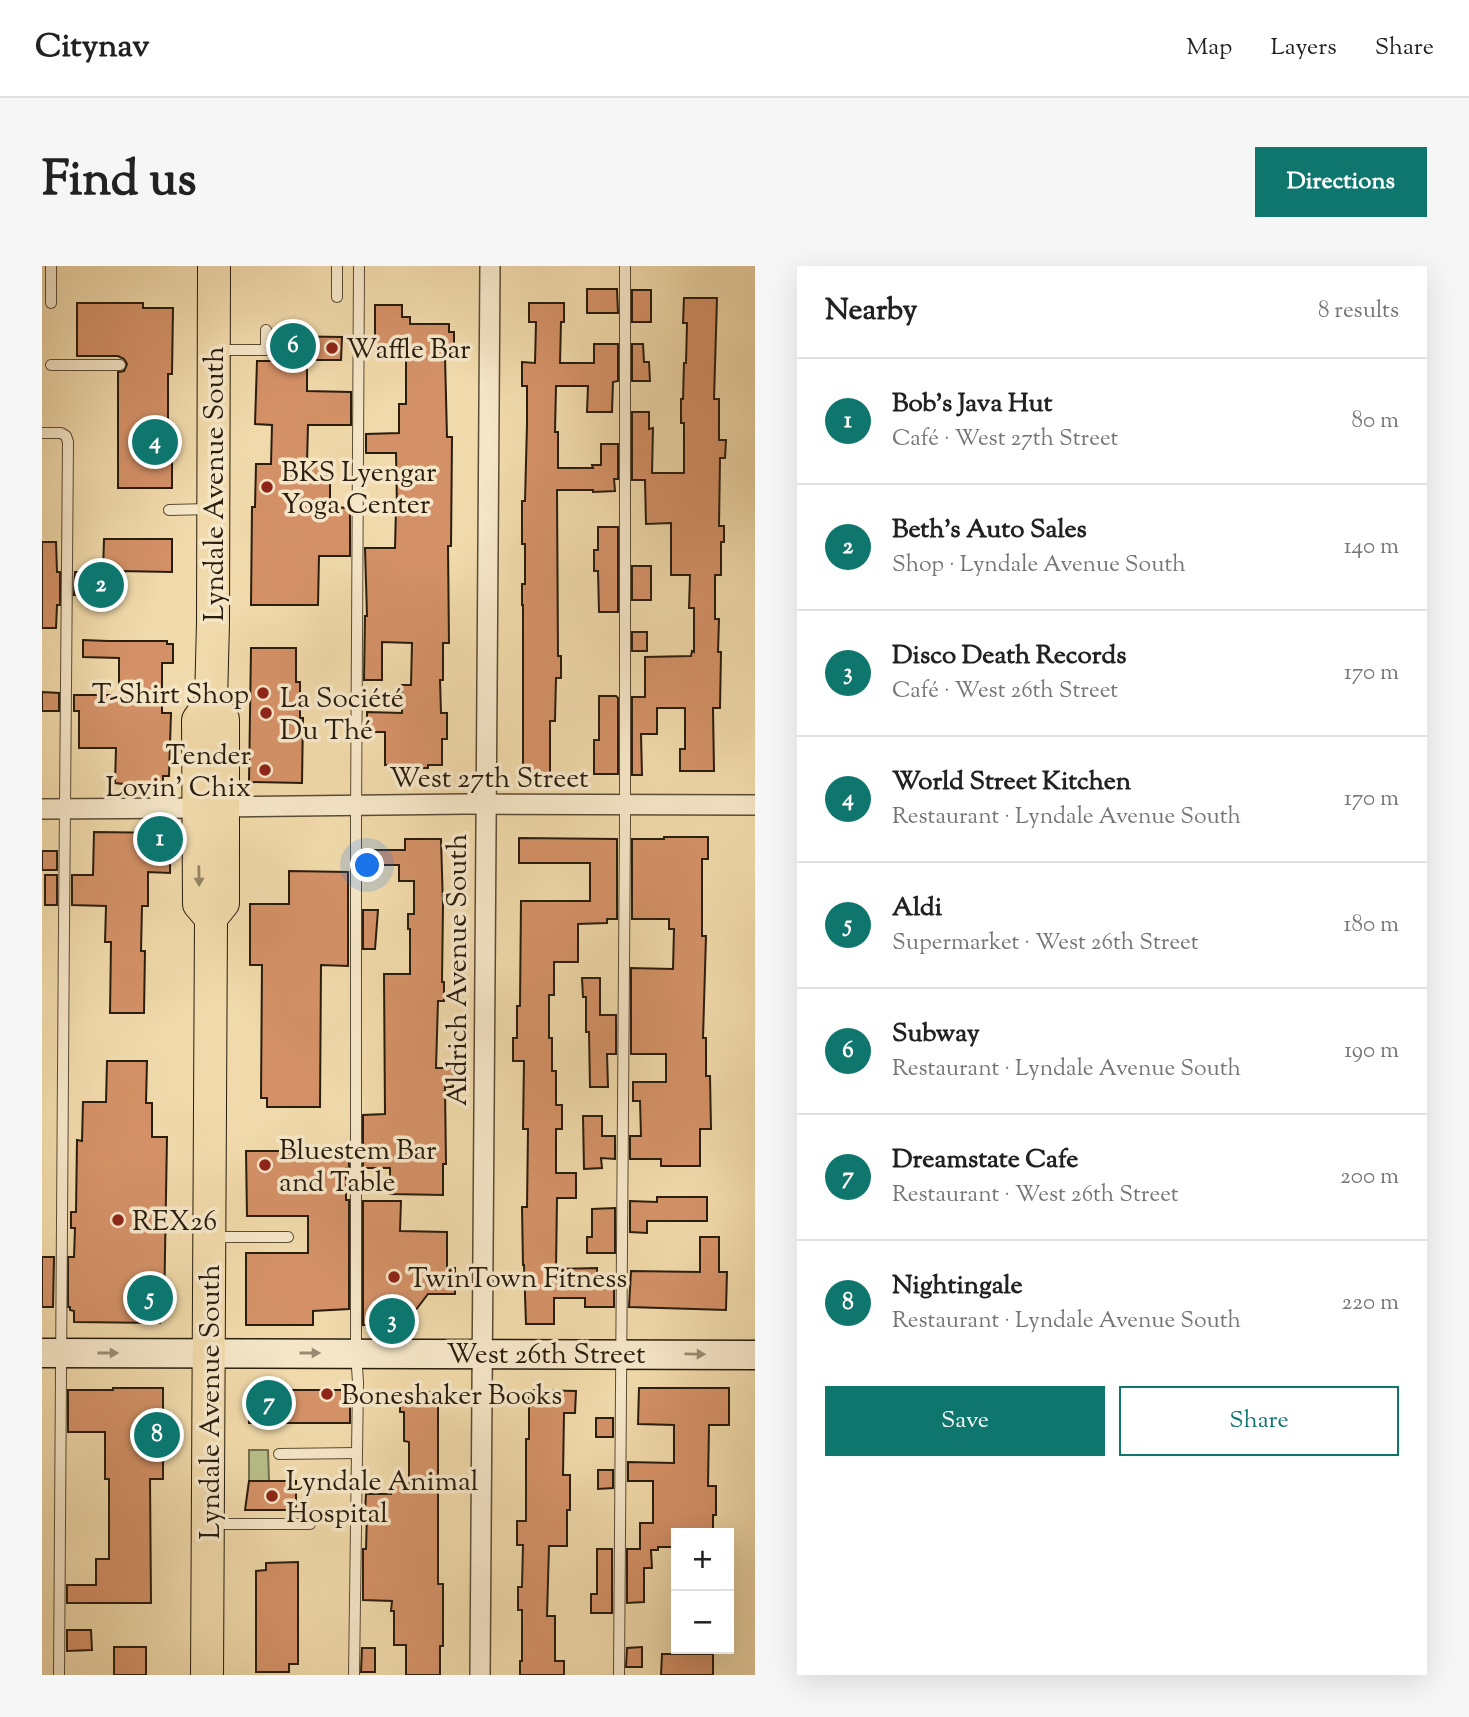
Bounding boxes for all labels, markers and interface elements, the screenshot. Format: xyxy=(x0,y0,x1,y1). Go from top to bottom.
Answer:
text: Citynav xyxy=(35,24,150,72)
text: Map xyxy=(1186,31,1232,65)
text: Layers xyxy=(1270,31,1337,65)
text: Share xyxy=(1375,31,1434,65)
text: Find us xyxy=(42,147,196,217)
button: Directions xyxy=(1255,147,1427,217)
text: Nearby xyxy=(825,290,917,333)
text: 8 results xyxy=(1318,295,1399,328)
pin: 6 xyxy=(270,320,316,372)
place label: Waffle Bar xyxy=(346,331,471,371)
marker: Waffle Bar xyxy=(324,340,340,356)
street label: Lyndale Avenue South xyxy=(196,346,236,622)
text: Bob's Java Hut xyxy=(892,386,1052,423)
text: 1 xyxy=(844,405,852,438)
text: 80 m xyxy=(1351,405,1399,438)
pin: 4 xyxy=(132,416,178,468)
text: Café · West 27th Street xyxy=(892,423,1118,456)
place label: BKS Lyengar Yoga Center xyxy=(281,454,437,526)
marker: BKS Lyengar Yoga Center xyxy=(259,479,275,495)
text: Beth's Auto Sales xyxy=(892,512,1087,549)
text: 2 xyxy=(843,531,853,564)
text: 140 m xyxy=(1344,531,1399,564)
text: Shop · Lyndale Avenue South xyxy=(892,549,1186,582)
pin: 2 xyxy=(78,559,124,611)
text: Disco Death Records xyxy=(892,638,1127,675)
text: 3 xyxy=(843,657,853,690)
text: 170 m xyxy=(1344,657,1399,690)
text: Café · West 26th Street xyxy=(892,675,1118,708)
place label: T-Shirt Shop xyxy=(92,676,249,716)
place label: La Société Du Thé xyxy=(280,680,404,752)
marker: T-Shirt Shop xyxy=(255,685,271,701)
marker: La Société Du Thé xyxy=(258,705,274,721)
place label: Tender Lovin' Chix xyxy=(106,737,251,809)
street label: West 27th Street xyxy=(389,760,589,800)
marker: Tender Lovin' Chix xyxy=(257,762,273,778)
text: World Street Kitchen xyxy=(892,764,1131,801)
text: 4 xyxy=(842,783,854,816)
text: 170 m xyxy=(1344,783,1399,816)
text: Restaurant · Lyndale Avenue South xyxy=(892,801,1241,834)
pin: 1 xyxy=(137,813,183,865)
street label: Aldrich Avenue South xyxy=(439,834,479,1106)
your location xyxy=(350,848,384,882)
one-way arrow xyxy=(193,865,205,887)
text: Aldi xyxy=(892,890,942,927)
text: 5 xyxy=(844,909,852,942)
text: 180 m xyxy=(1344,909,1399,942)
text: Supermarket · West 26th Street xyxy=(892,927,1199,960)
text: Subway xyxy=(892,1016,980,1053)
text: 6 xyxy=(842,1035,854,1068)
text: 190 m xyxy=(1344,1035,1399,1068)
text: Restaurant · Lyndale Avenue South xyxy=(892,1053,1241,1086)
place label: Bluestem Bar and Table xyxy=(279,1132,437,1204)
text: Dreamstate Cafe xyxy=(892,1142,1078,1179)
marker: Bluestem Bar and Table xyxy=(257,1157,273,1173)
text: 7 xyxy=(842,1161,854,1194)
text: 200 m xyxy=(1340,1161,1399,1194)
text: Restaurant · West 26th Street xyxy=(892,1179,1179,1212)
place label: REX26 xyxy=(132,1203,217,1243)
marker: REX26 xyxy=(110,1212,126,1228)
place label: TwinTown Fitness xyxy=(408,1260,627,1300)
street label: Lyndale Avenue South xyxy=(192,1264,232,1540)
text: Nightingale xyxy=(892,1268,1023,1305)
marker: TwinTown Fitness xyxy=(386,1269,402,1285)
pin: 5 xyxy=(127,1272,173,1324)
text: 8 xyxy=(842,1287,854,1320)
text: 220 m xyxy=(1341,1287,1399,1320)
pin: 3 xyxy=(369,1295,415,1347)
text: Restaurant · Lyndale Avenue South xyxy=(892,1305,1241,1338)
street label: West 26th Street xyxy=(446,1336,646,1376)
one-way arrow xyxy=(97,1347,119,1359)
one-way arrow xyxy=(299,1347,321,1359)
one-way arrow xyxy=(684,1348,706,1360)
pin: 7 xyxy=(246,1377,292,1429)
place label: Boneshaker Books xyxy=(341,1377,562,1417)
marker: Boneshaker Books xyxy=(319,1386,335,1402)
button: Save xyxy=(825,1386,1105,1456)
button: Share xyxy=(1119,1386,1399,1456)
pin: 8 xyxy=(134,1409,180,1461)
place label: Lyndale Animal Hospital xyxy=(286,1463,479,1535)
marker: Lyndale Animal Hospital xyxy=(264,1488,280,1504)
map controls xyxy=(671,1528,734,1654)
button: + xyxy=(671,1528,734,1591)
button: − xyxy=(671,1591,734,1654)

